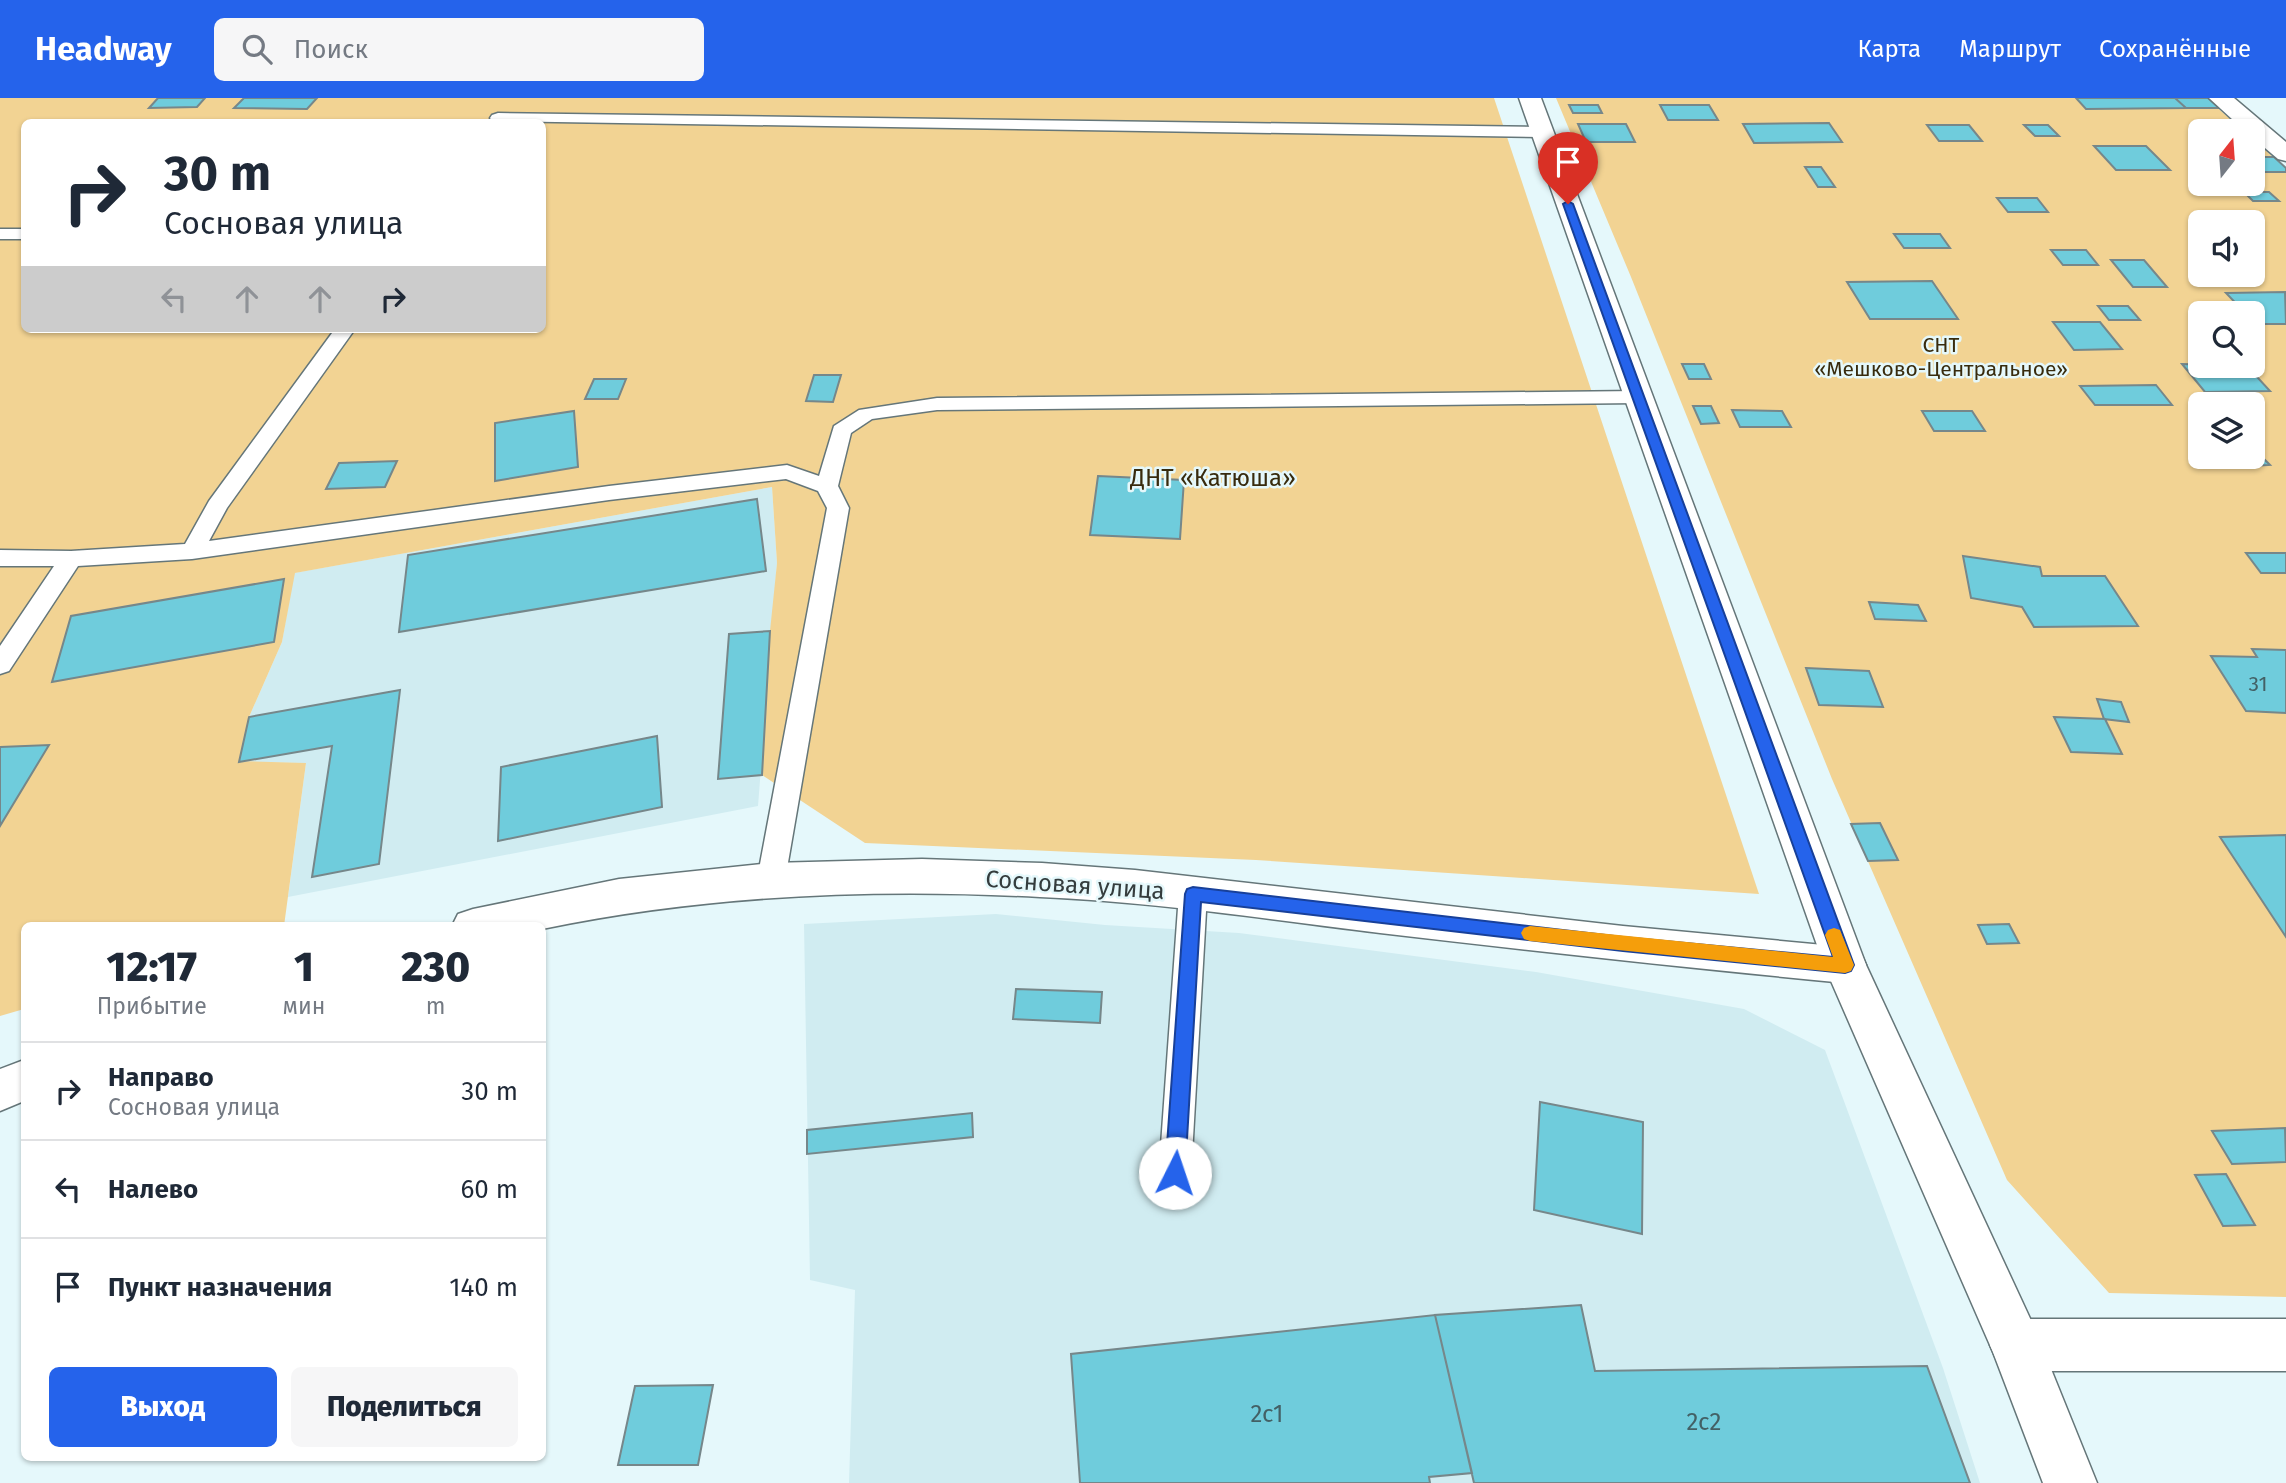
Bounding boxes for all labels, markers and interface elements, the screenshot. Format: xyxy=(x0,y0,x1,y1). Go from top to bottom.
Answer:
search box xyxy=(214,18,704,81)
text: Headway xyxy=(35,29,172,69)
icon: search xyxy=(238,30,276,68)
text: Поиск xyxy=(294,34,368,65)
text: Карта xyxy=(1858,35,1921,63)
text: Маршрут xyxy=(1959,35,2061,63)
text: Сохранённые xyxy=(2099,35,2251,63)
north arrow xyxy=(2188,119,2264,196)
map controls xyxy=(2188,119,2265,469)
pin xyxy=(1538,132,1598,204)
icon: arrive xyxy=(1549,143,1587,181)
text: 30 m xyxy=(164,144,271,203)
icon: right xyxy=(49,147,140,238)
text: Сосновая улица xyxy=(164,204,403,242)
button: sound xyxy=(2188,210,2265,287)
icon: left xyxy=(155,280,193,318)
icon: ahead xyxy=(228,280,266,318)
icon: ahead xyxy=(301,280,339,318)
icon: right xyxy=(374,280,412,318)
button: search xyxy=(2188,301,2265,378)
park label: СНТ «Мешково-Центральное» xyxy=(1814,332,2068,382)
button: layers xyxy=(2188,392,2265,469)
park label: ДНТ «Катюша» xyxy=(1129,464,1296,492)
house number: 31 xyxy=(2248,671,2268,697)
street label: Сосновая улица xyxy=(984,865,1166,905)
text: 12:17 xyxy=(107,942,197,992)
text: 1 xyxy=(294,942,314,992)
text: 230 xyxy=(401,942,470,992)
text: Прибытие xyxy=(97,992,207,1020)
text: мин xyxy=(283,992,325,1020)
text: m xyxy=(426,992,446,1020)
text: Направо xyxy=(108,1062,214,1093)
icon: right xyxy=(49,1072,87,1110)
text: 30 m xyxy=(461,1076,518,1107)
text: Сосновая улица xyxy=(108,1093,280,1121)
position arrow xyxy=(1138,1136,1212,1210)
icon: left xyxy=(49,1170,87,1208)
text: Налево xyxy=(108,1174,198,1205)
text: 60 m xyxy=(460,1174,518,1205)
icon: arrive xyxy=(49,1268,87,1306)
text: Пункт назначения xyxy=(108,1272,332,1303)
text: 140 m xyxy=(449,1272,518,1303)
button: Выход xyxy=(49,1367,277,1447)
button: Поделиться xyxy=(291,1367,518,1447)
house number: 2с1 xyxy=(1251,1400,1283,1428)
house number: 2с2 xyxy=(1687,1408,1721,1436)

